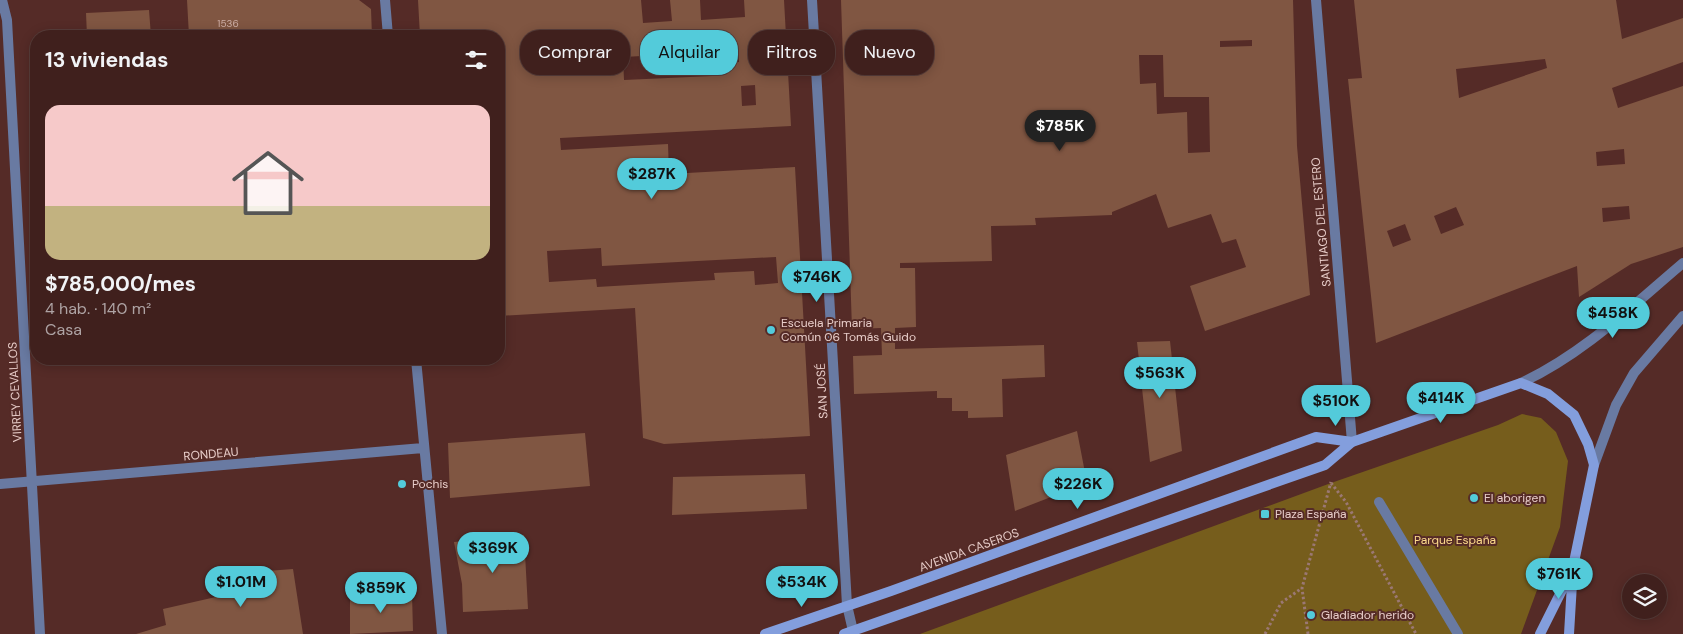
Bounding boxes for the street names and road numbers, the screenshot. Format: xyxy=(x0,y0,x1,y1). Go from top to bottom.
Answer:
street label: SANTIAGO DEL ESTERO xyxy=(1307,157,1335,287)
street label: VIRREY CEVALLOS xyxy=(4,341,26,443)
street label: SAN JOSÉ xyxy=(813,363,831,419)
street label: RONDEAU xyxy=(183,444,239,464)
street label: AVENIDA CASEROS xyxy=(917,525,1021,575)

